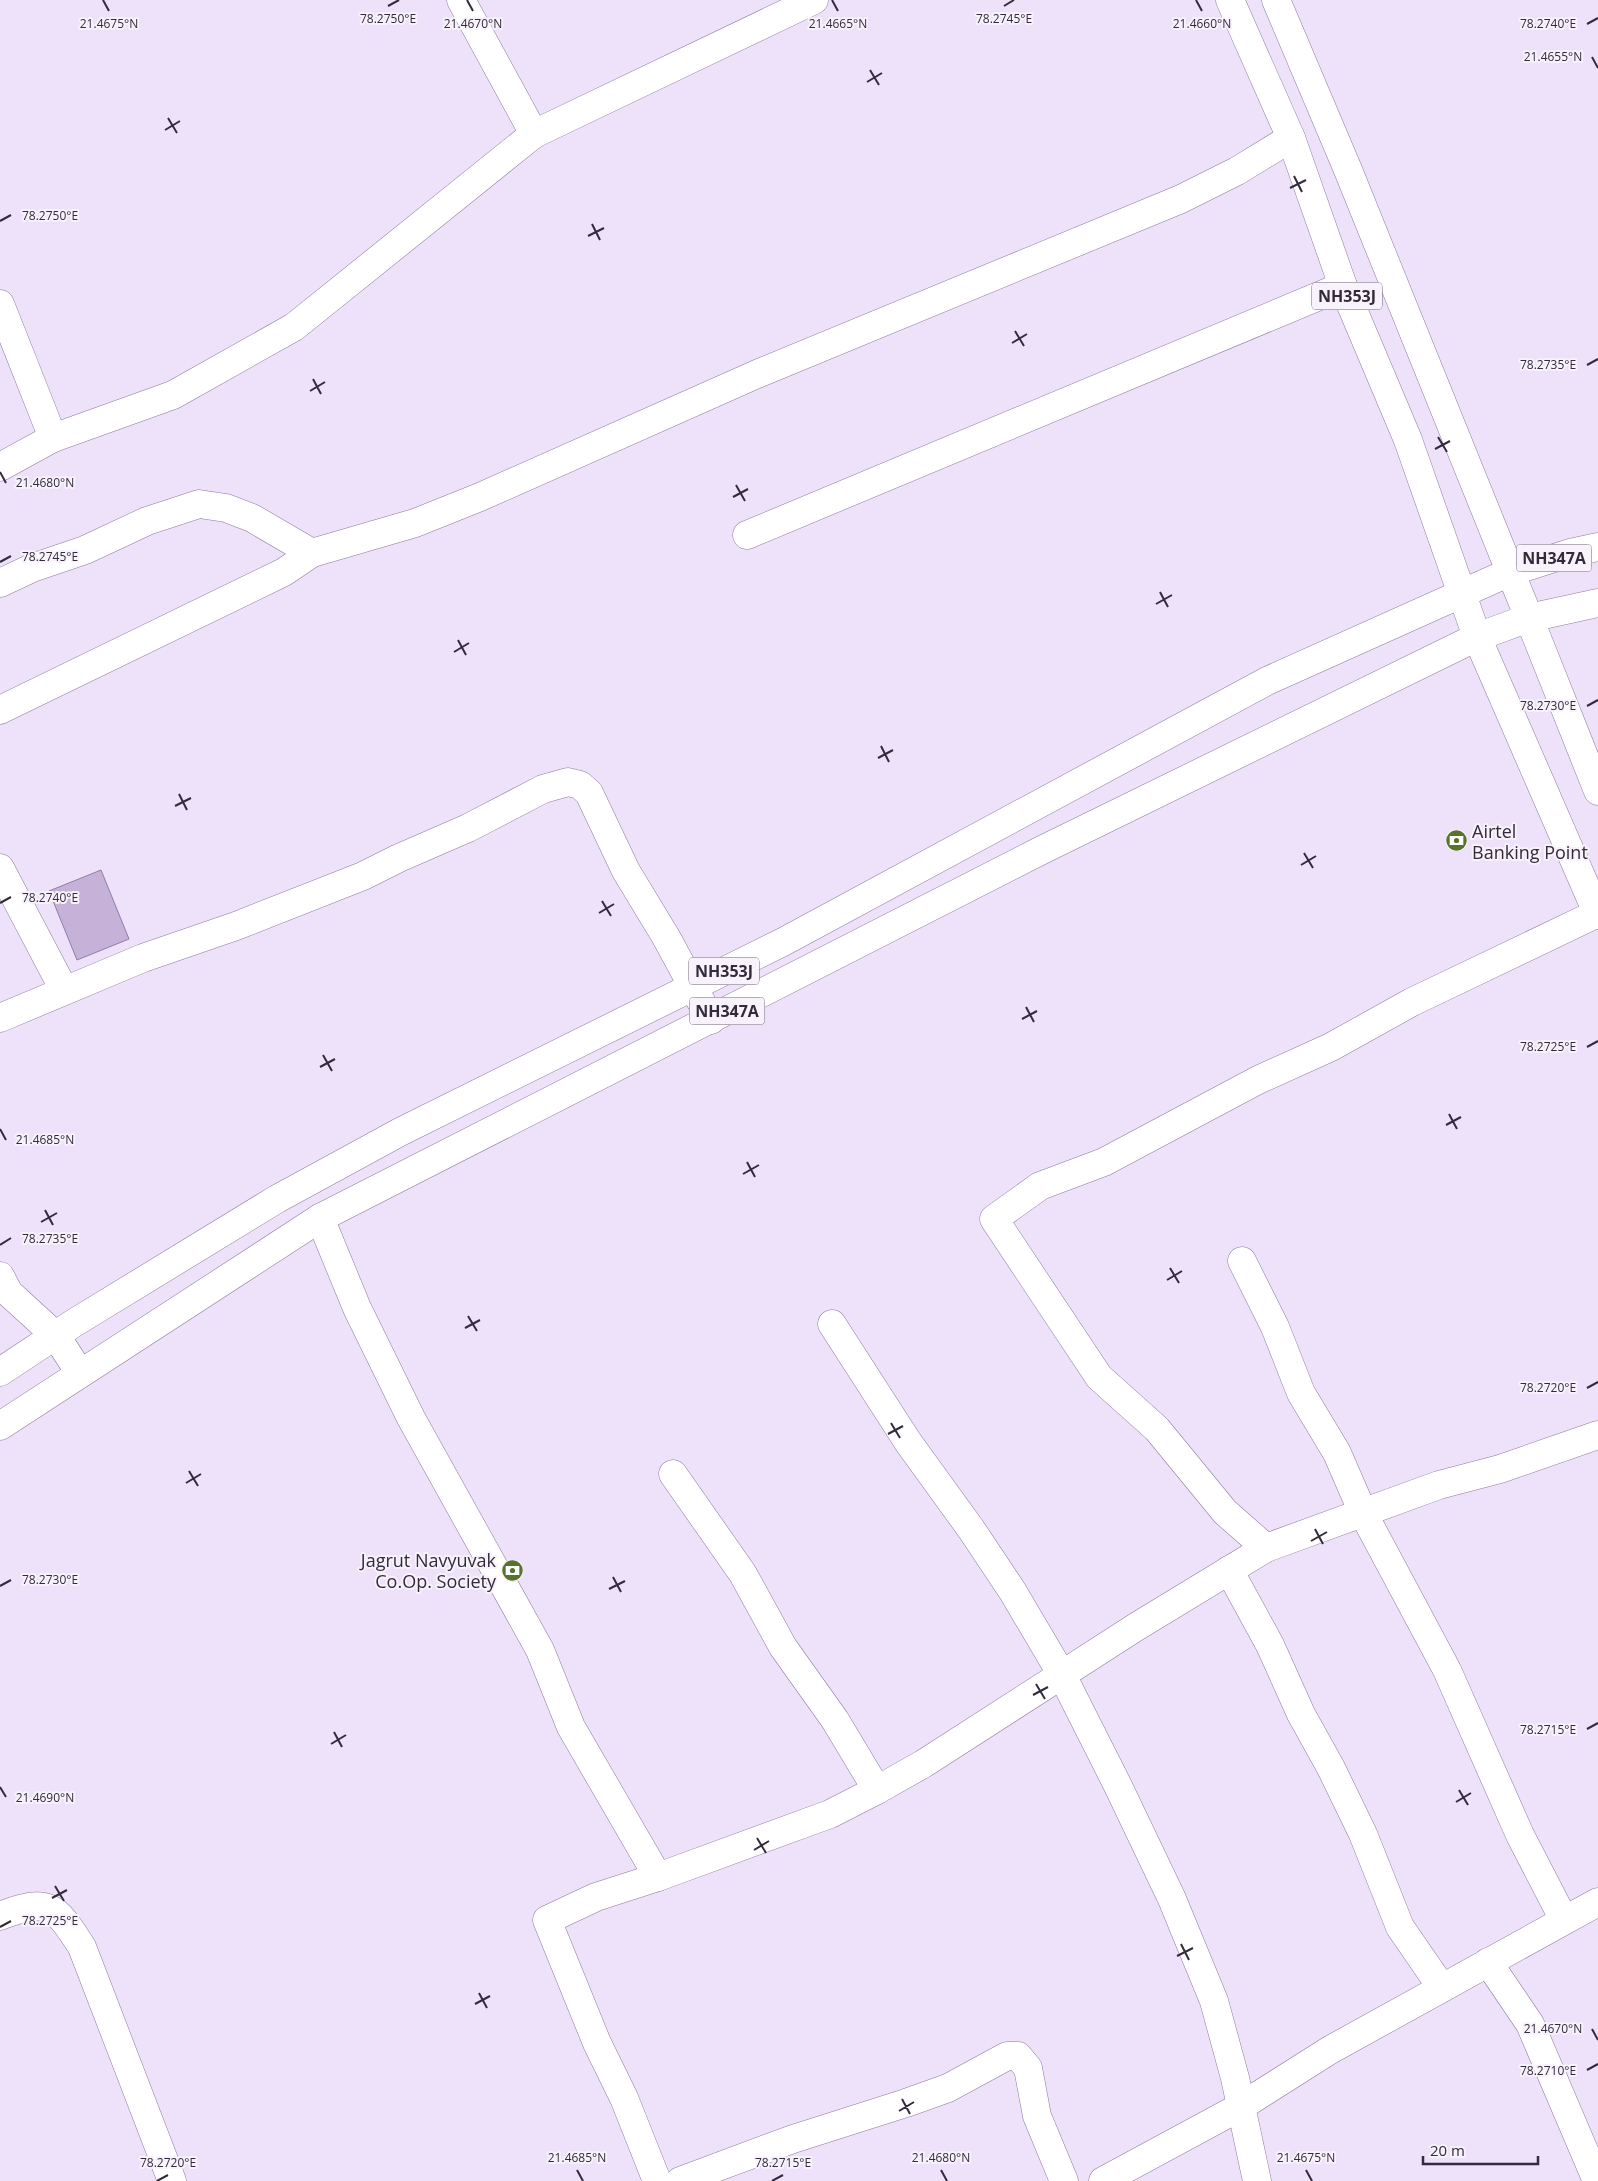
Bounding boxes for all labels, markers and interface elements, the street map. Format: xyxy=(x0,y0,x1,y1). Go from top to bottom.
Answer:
text: 78.2750°E xyxy=(360,10,416,27)
text: 78.2745°E xyxy=(976,10,1032,27)
text: 21.4675°N xyxy=(80,15,138,32)
text: 21.4670°N xyxy=(444,15,502,32)
text: 21.4665°N xyxy=(809,15,867,32)
text: 21.4660°N xyxy=(1173,15,1231,32)
text: 78.2740°E xyxy=(1520,15,1576,32)
text: 21.4655°N xyxy=(1524,48,1582,65)
text: 78.2750°E xyxy=(22,207,78,224)
road number: NH353J xyxy=(1312,282,1382,310)
text: 78.2735°E xyxy=(1520,356,1576,373)
text: 21.4680°N xyxy=(16,474,74,491)
road number: NH347A xyxy=(1516,544,1592,572)
text: 78.2745°E xyxy=(22,548,78,565)
text: 78.2730°E xyxy=(1520,697,1576,714)
place label: Airtel Banking Point xyxy=(1472,819,1588,864)
bank icon: Airtel Banking Point xyxy=(1444,829,1468,853)
text: 78.2740°E xyxy=(22,889,78,906)
road number: NH353J xyxy=(689,958,759,984)
road number: NH347A xyxy=(690,998,764,1024)
text: 78.2725°E xyxy=(1520,1038,1576,1055)
text: 21.4685°N xyxy=(16,1131,74,1148)
text: 78.2735°E xyxy=(22,1230,78,1247)
text: 78.2720°E xyxy=(1520,1379,1576,1396)
place label: Jagrut Navyuvak Co.Op. Society xyxy=(359,1548,497,1593)
bank icon: Jagrut Navyuvak Co.Op. Society xyxy=(500,1558,524,1582)
text: 78.2730°E xyxy=(22,1571,78,1588)
text: 78.2715°E xyxy=(1520,1721,1576,1738)
text: 21.4690°N xyxy=(16,1789,74,1806)
text: 78.2725°E xyxy=(22,1912,78,1929)
text: 21.4670°N xyxy=(1524,2020,1582,2037)
text: 78.2710°E xyxy=(1520,2062,1576,2079)
scale bar xyxy=(1423,2134,1538,2166)
text: 20 m xyxy=(1430,2140,1465,2160)
text: 21.4685°N xyxy=(548,2149,606,2166)
text: 21.4680°N xyxy=(912,2149,970,2166)
text: 21.4675°N xyxy=(1277,2149,1335,2166)
text: 78.2720°E xyxy=(140,2154,196,2171)
text: 78.2715°E xyxy=(755,2154,811,2171)

